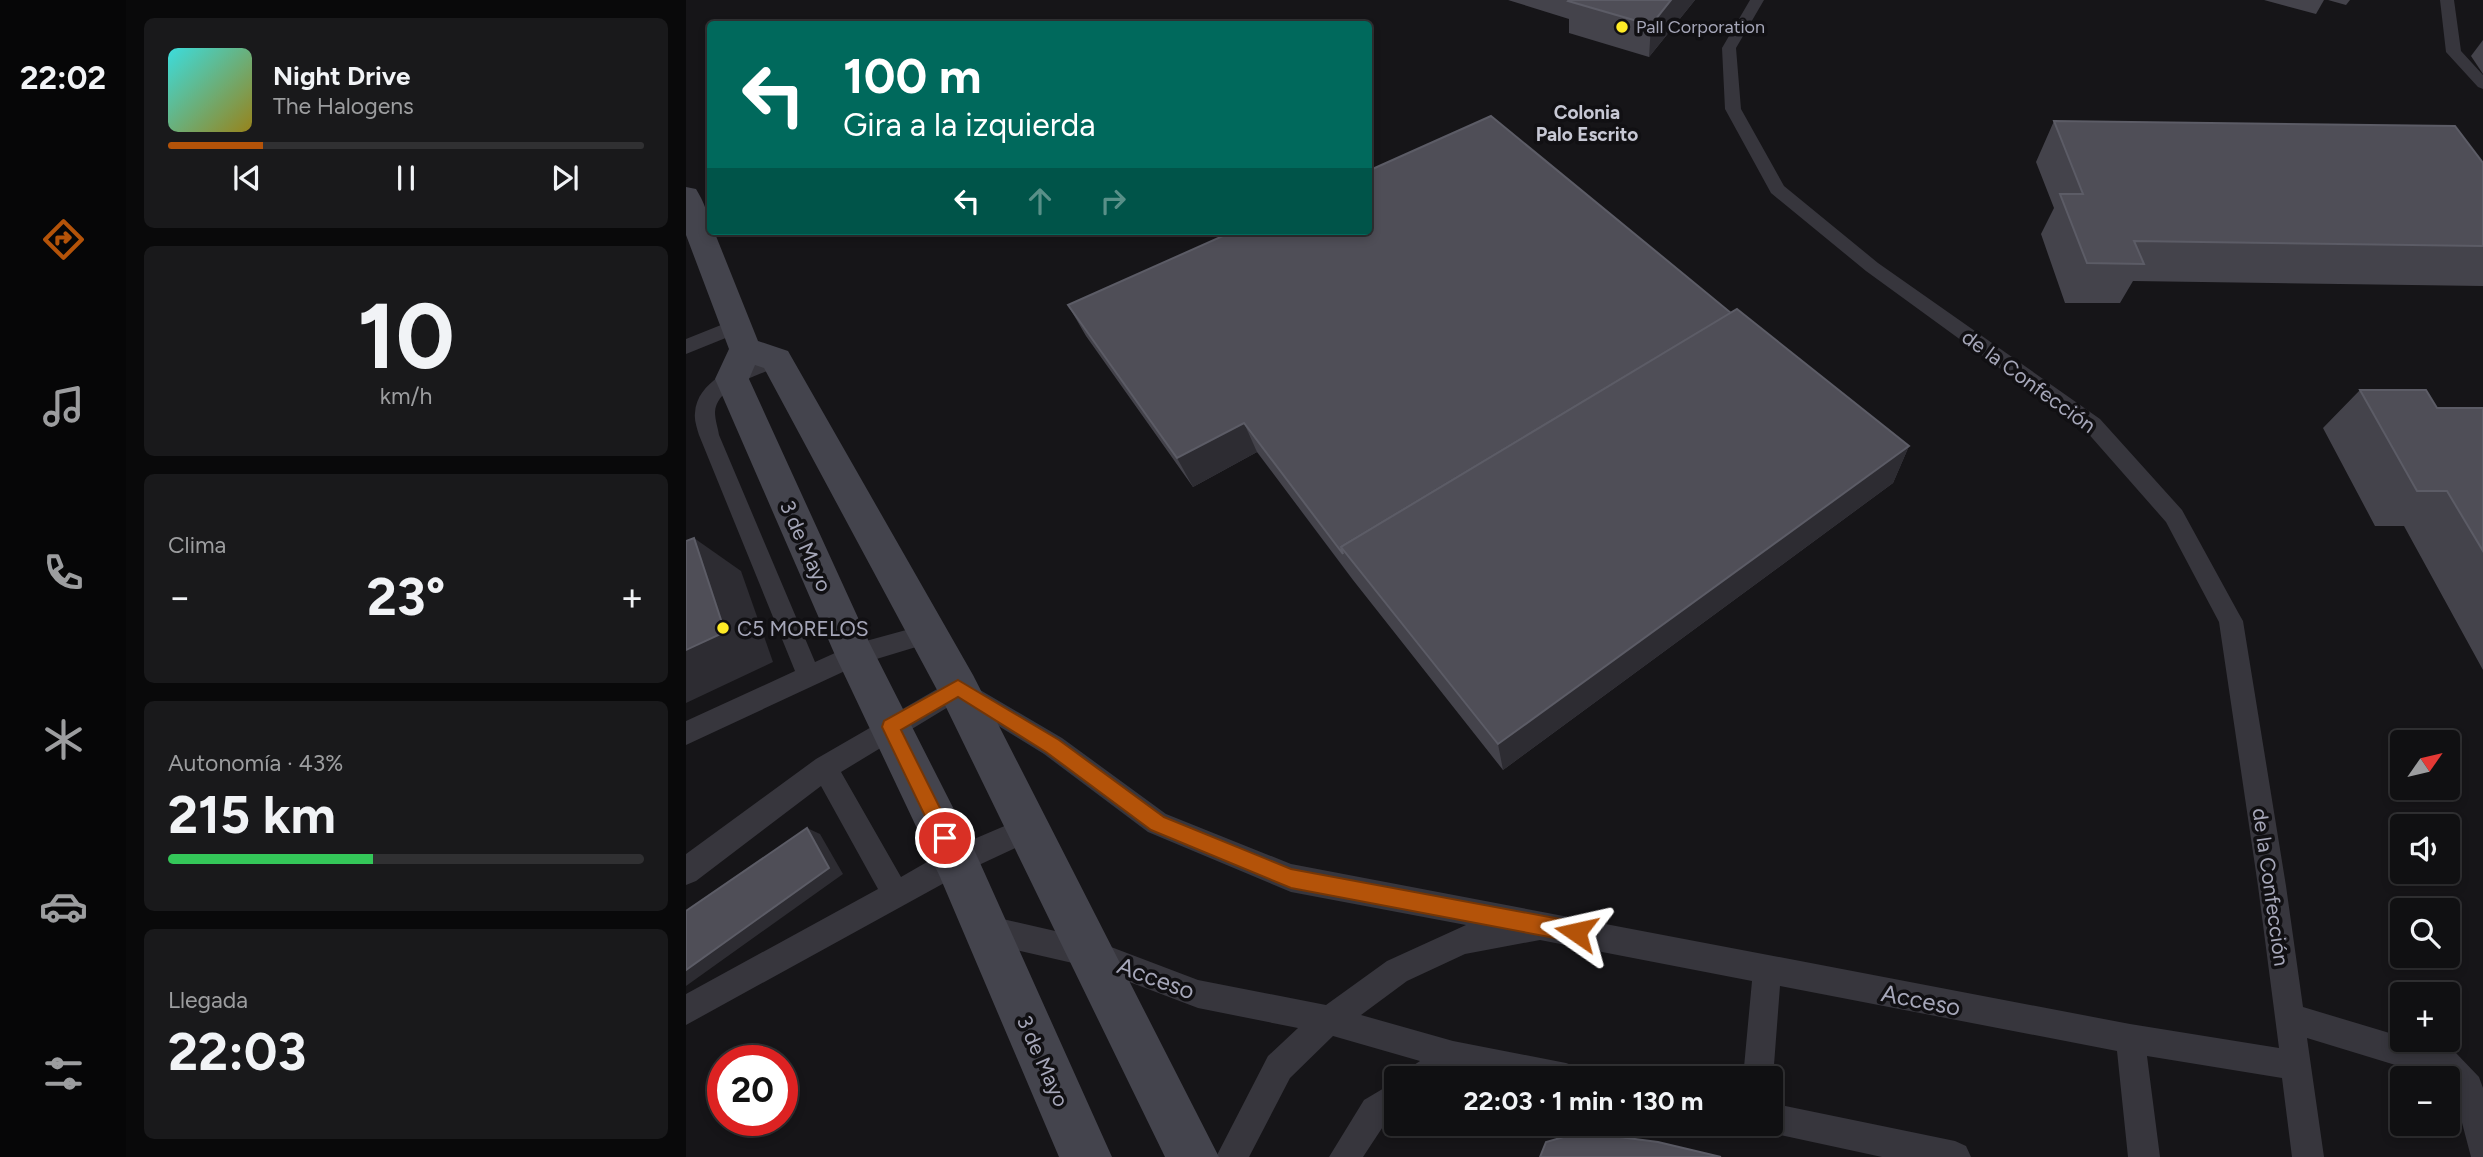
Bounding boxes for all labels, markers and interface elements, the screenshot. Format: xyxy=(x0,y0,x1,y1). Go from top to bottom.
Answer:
place label: Pall Corporation xyxy=(1636,16,1765,38)
marker: Pall Corporation xyxy=(1614,19,1630,35)
text: 100 m xyxy=(843,46,982,105)
icon: left xyxy=(728,49,819,140)
text: 22:02 xyxy=(20,59,106,97)
text: Night Drive xyxy=(273,60,410,92)
text: The Halogens xyxy=(273,92,414,120)
district label: Colonia Palo Escrito xyxy=(1536,101,1638,146)
text: Gira a la izquierda xyxy=(843,106,1096,144)
icon: previous xyxy=(228,159,266,197)
icon: pause xyxy=(387,159,425,197)
icon: next xyxy=(546,159,584,197)
icon: left xyxy=(948,182,986,220)
icon: ahead xyxy=(1021,182,1059,220)
icon: right xyxy=(1094,182,1132,220)
icon: directions xyxy=(39,215,88,264)
text: 10 xyxy=(357,282,455,391)
street label: de la Confección xyxy=(1957,324,2101,438)
icon: music xyxy=(39,382,88,431)
text: km/h xyxy=(380,382,432,410)
street label: 3 de Mayo xyxy=(775,497,837,595)
text: Clima xyxy=(168,531,226,559)
icon: phone xyxy=(39,548,88,597)
text: 23° xyxy=(367,566,445,628)
text: − xyxy=(168,574,192,620)
text: + xyxy=(620,574,644,620)
place label: C5 MORELOS xyxy=(737,616,869,641)
marker: C5 MORELOS xyxy=(715,620,731,636)
icon: climate xyxy=(39,715,88,764)
north arrow xyxy=(2390,730,2460,800)
map controls xyxy=(2390,730,2460,1136)
text: Autonomía · 43% xyxy=(168,749,343,777)
text: 215 km xyxy=(168,784,336,846)
street label: de la Confección xyxy=(2248,806,2294,968)
pin xyxy=(915,808,975,868)
button: sound xyxy=(2390,814,2460,884)
icon: arrive xyxy=(926,819,964,857)
icon: car xyxy=(39,882,88,931)
position arrow xyxy=(1539,895,1613,969)
button: search xyxy=(2390,898,2460,968)
street label: Acceso xyxy=(1113,951,1199,1005)
street label: Acceso xyxy=(1879,978,1963,1022)
button: + xyxy=(2390,982,2460,1052)
text: Llegada xyxy=(168,986,248,1014)
street label: 3 de Mayo xyxy=(1012,1012,1074,1110)
text: 22:03 xyxy=(168,1021,306,1083)
speed limit sign: 20 xyxy=(707,1045,798,1136)
icon: filters xyxy=(39,1049,88,1098)
button: − xyxy=(2390,1066,2460,1136)
text: 22:03 · 1 min · 130 m xyxy=(1463,1085,1704,1117)

